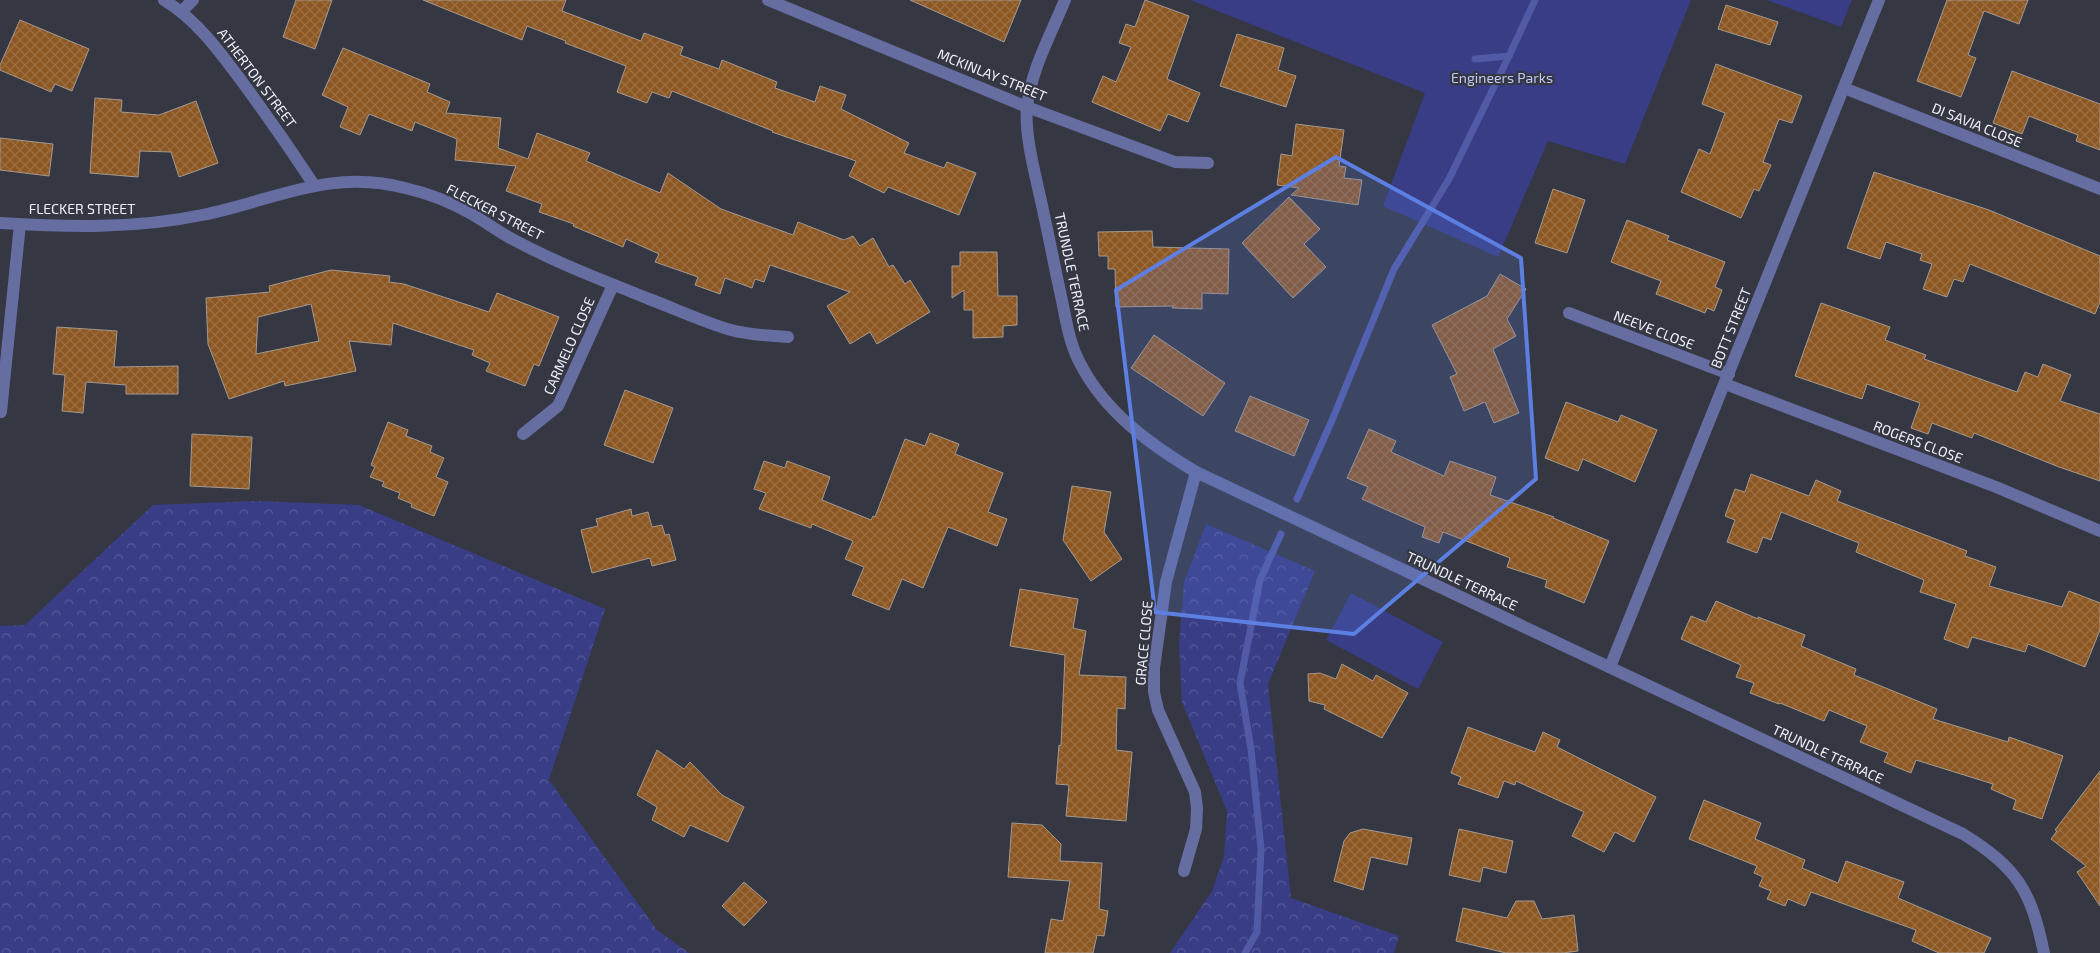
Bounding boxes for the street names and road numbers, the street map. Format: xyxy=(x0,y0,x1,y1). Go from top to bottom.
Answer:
street label: ATHERTON STREET xyxy=(214,24,300,131)
street label: MCKINLAY STREET xyxy=(935,45,1049,104)
street label: DI SAVIA CLOSE xyxy=(1930,99,2025,150)
street label: FLECKER STREET xyxy=(444,180,547,243)
street label: FLECKER STREET xyxy=(29,200,135,217)
street label: TRUNDLE TERRACE xyxy=(1052,211,1093,333)
street label: BOTT STREET xyxy=(1707,285,1754,371)
street label: CARMELO CLOSE xyxy=(539,294,598,397)
street label: NEEVE CLOSE xyxy=(1611,306,1697,353)
street label: ROGERS CLOSE xyxy=(1871,417,1965,466)
street label: TRUNDLE TERRACE xyxy=(1404,547,1521,614)
street label: GRACE CLOSE xyxy=(1131,600,1156,686)
street label: TRUNDLE TERRACE xyxy=(1770,720,1887,787)

